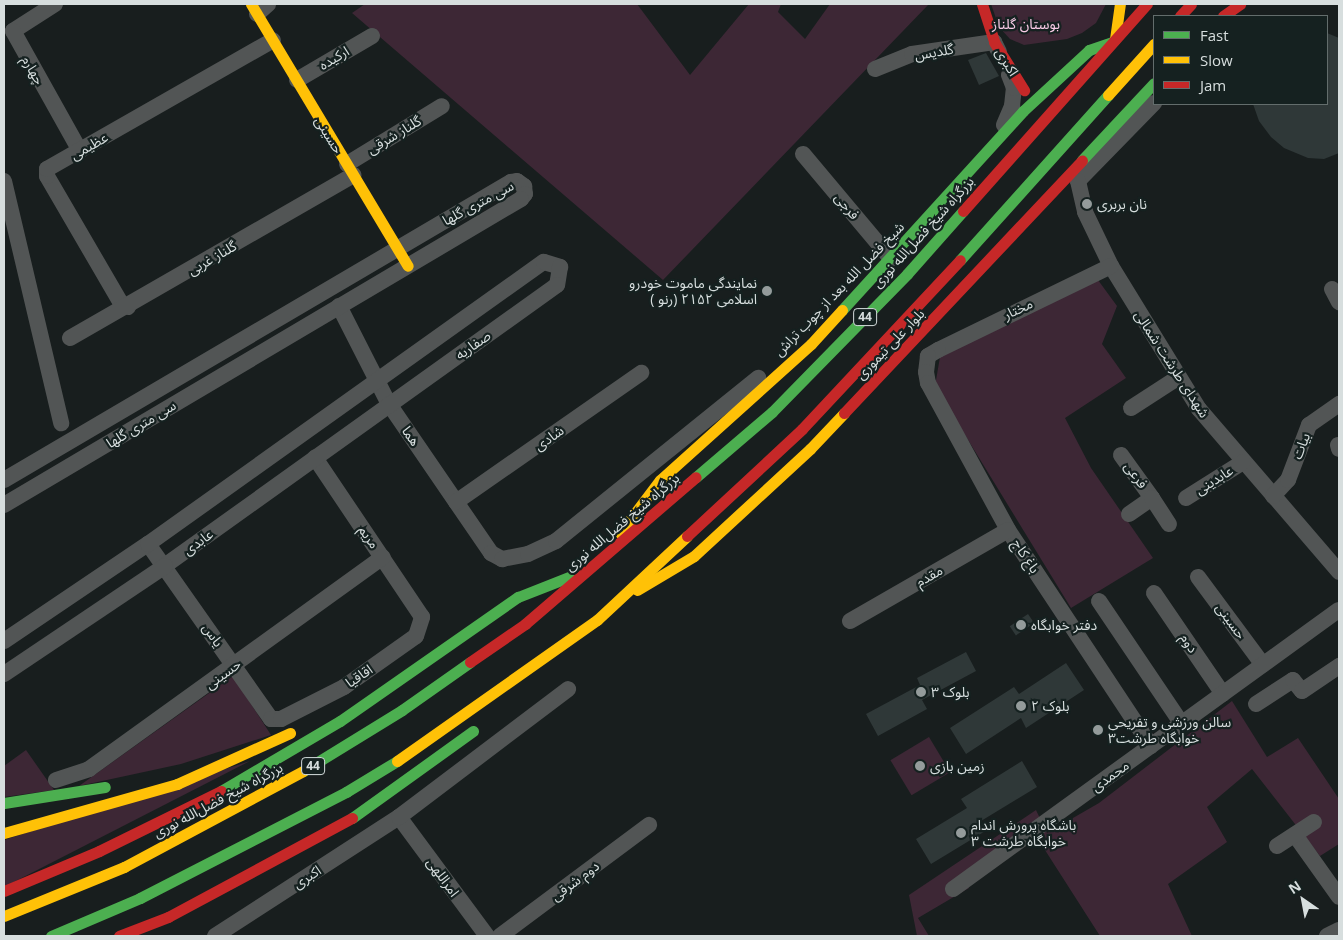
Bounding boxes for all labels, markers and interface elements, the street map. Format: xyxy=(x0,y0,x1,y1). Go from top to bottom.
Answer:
legend xyxy=(1153,15,1328,105)
park label: بوستان گلناز xyxy=(992,16,1060,32)
text: Fast xyxy=(1200,25,1229,45)
street label: گلدیس xyxy=(913,40,955,64)
street label: ارکیده xyxy=(316,43,352,73)
street label: اکبری xyxy=(992,45,1022,79)
text: Slow xyxy=(1200,50,1233,70)
street label: چهارم xyxy=(18,52,48,88)
text: Jam xyxy=(1200,75,1226,95)
street label: گلناز شرقی xyxy=(364,112,424,158)
street label: حسینی xyxy=(311,113,347,157)
street label: عظیمی xyxy=(67,129,111,163)
street label: بزرگراه شیخ فضل‌الله نوری xyxy=(869,173,977,291)
street label: سی متری گلها xyxy=(439,177,517,229)
street label: فرجی xyxy=(831,189,863,223)
place label: نان بربری xyxy=(1097,196,1147,212)
marker: نان بربری xyxy=(1081,198,1093,210)
street label: شیخ فضل الله بعد از چوب تراش xyxy=(770,218,908,360)
street label: گلناز غربی xyxy=(184,237,240,279)
place label: نمایندگی ماموت خودرو ( رنو) اسلامی ۲۱۵۲ xyxy=(629,275,757,308)
marker: نمایندگی ماموت خودرو ( رنو) اسلامی ۲۱۵۲ xyxy=(761,285,773,297)
street label: مختار xyxy=(1001,295,1035,323)
street label: بلوار علی تیموری xyxy=(852,305,928,383)
street label: شهدای طرشت شمالی xyxy=(1131,307,1213,421)
road number: 44 xyxy=(852,308,878,326)
street label: صفاریه xyxy=(452,327,494,363)
street label: سی متری گلها xyxy=(103,397,179,451)
street label: شادی xyxy=(531,422,567,454)
street label: هما xyxy=(398,423,424,449)
street label: بیات xyxy=(1288,430,1314,462)
street label: فرعی xyxy=(1121,458,1151,492)
street label: عابدینی xyxy=(1192,462,1236,498)
street label: بزرگراه شیخ فضل‌الله نوری xyxy=(561,469,683,575)
street label: مریم xyxy=(355,522,383,552)
street label: عابدی xyxy=(180,526,216,558)
street label: باغ کاج xyxy=(1009,536,1043,576)
street label: مقدم xyxy=(912,562,946,590)
street label: حسینی xyxy=(1212,600,1250,642)
place label: دفتر خوابگاه xyxy=(1031,617,1097,633)
marker: دفتر خوابگاه xyxy=(1015,619,1027,631)
street label: یاس xyxy=(199,620,227,650)
street label: دوم xyxy=(1177,630,1201,656)
street label: حسینی xyxy=(202,655,244,693)
street label: اقاقیا xyxy=(342,661,376,691)
place label: بلوک ۳ xyxy=(931,684,969,700)
marker: بلوک ۳ xyxy=(915,686,927,698)
place label: بلوک ۲ xyxy=(1031,698,1069,714)
marker: بلوک ۲ xyxy=(1015,700,1027,712)
place label: سالن ورزشی و تفریحی خوابگاه طرشت۳ xyxy=(1108,714,1231,746)
marker: سالن ورزشی و تفریحی خوابگاه طرشت۳ xyxy=(1092,724,1104,736)
road number: 44 xyxy=(300,756,326,776)
street label: محمدی xyxy=(1088,757,1132,795)
place label: زمین بازی xyxy=(930,758,985,774)
street label: بزرگراه شیخ فضل‌الله نوری xyxy=(151,759,285,841)
marker: زمین بازی xyxy=(914,760,926,772)
place label: باشگاه پرورش اندام خوابگاه طرشت ۳ xyxy=(971,817,1076,850)
marker: باشگاه پرورش اندام خوابگاه طرشت ۳ xyxy=(955,827,967,839)
street label: امراللهی xyxy=(423,854,463,900)
street label: دوم شرقی xyxy=(548,857,602,905)
street label: اکبری xyxy=(290,862,324,892)
north arrow xyxy=(1278,875,1328,925)
text: N xyxy=(1285,876,1305,898)

